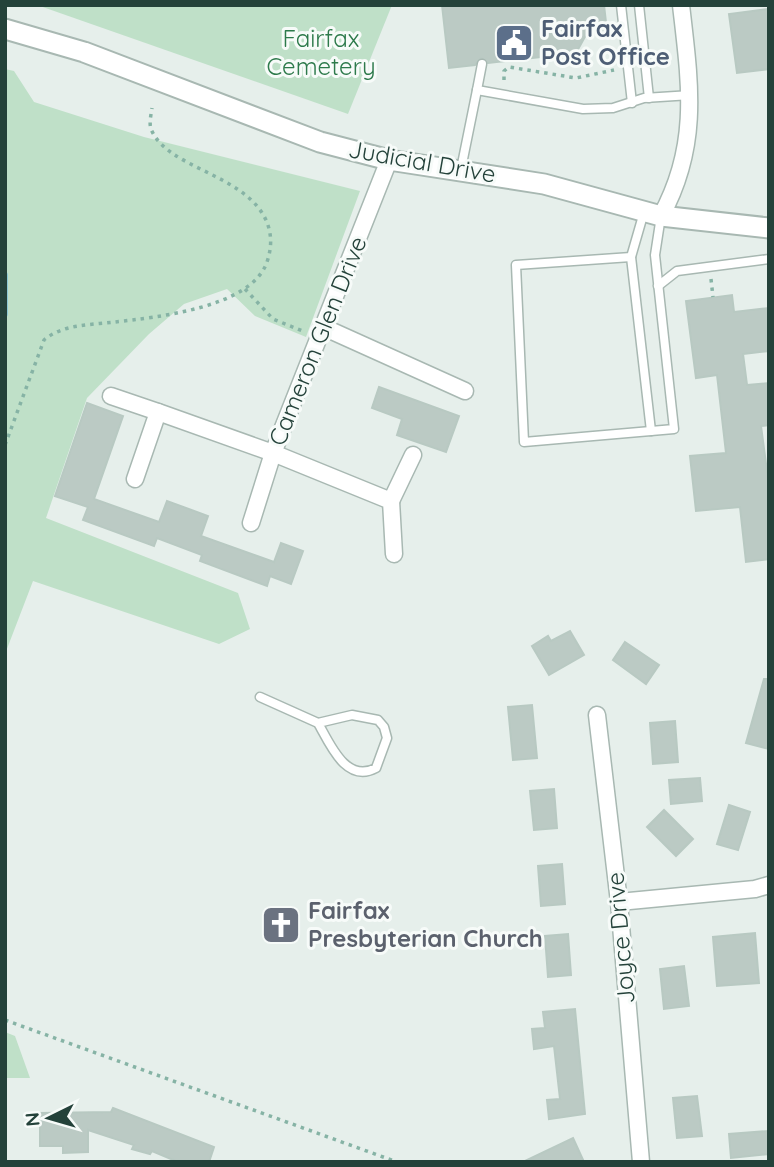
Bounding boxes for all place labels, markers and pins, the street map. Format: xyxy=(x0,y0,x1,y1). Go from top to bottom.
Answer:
place label: Fairfax Post Office xyxy=(541,13,670,71)
public building icon: Fairfax Post Office xyxy=(493,22,535,64)
place label: Fairfax Presbyterian Church xyxy=(308,895,543,953)
church icon: Fairfax Presbyterian Church xyxy=(260,904,302,946)

